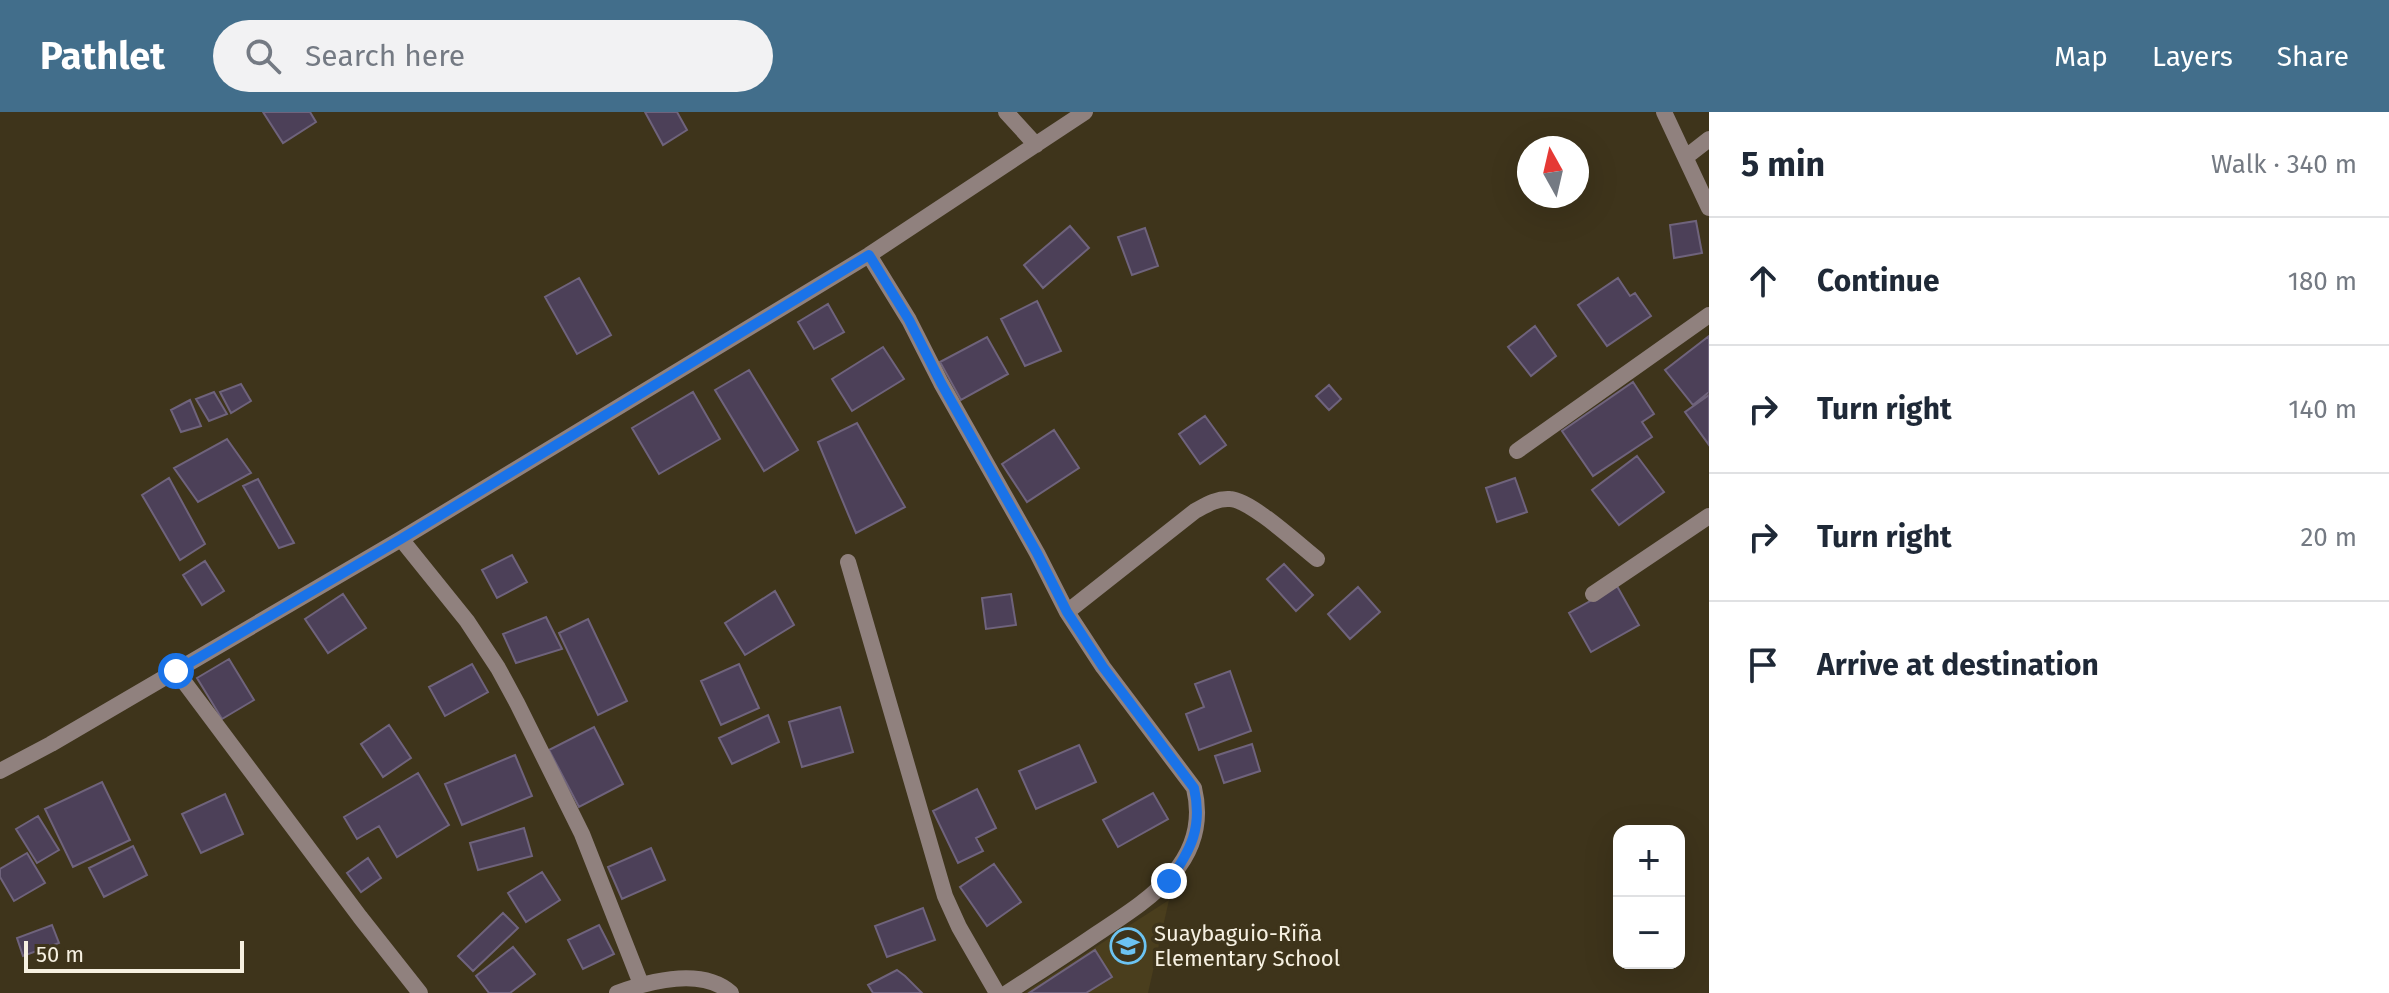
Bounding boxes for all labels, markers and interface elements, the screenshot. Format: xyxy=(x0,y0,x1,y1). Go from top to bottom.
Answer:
search box xyxy=(213,20,773,92)
text: Pathlet xyxy=(40,33,165,79)
icon: search xyxy=(241,34,285,78)
text: Search here xyxy=(305,38,465,74)
text: Map xyxy=(2054,40,2108,73)
text: Layers xyxy=(2152,40,2233,73)
text: Share xyxy=(2277,40,2349,73)
north arrow xyxy=(1517,136,1589,208)
text: 5 min xyxy=(1741,144,1825,185)
text: Walk · 340 m xyxy=(2211,149,2357,180)
icon: ahead xyxy=(1741,259,1785,303)
text: Continue xyxy=(1817,263,1940,299)
text: 180 m xyxy=(2288,266,2357,297)
icon: right xyxy=(1741,387,1785,431)
text: Turn right xyxy=(1817,391,1952,427)
text: 140 m xyxy=(2288,394,2357,425)
icon: right xyxy=(1741,515,1785,559)
text: Turn right xyxy=(1817,519,1952,555)
text: 20 m xyxy=(2300,522,2357,553)
icon: arrive xyxy=(1741,643,1785,687)
text: Arrive at destination xyxy=(1817,647,2099,683)
route start xyxy=(158,653,194,689)
map controls xyxy=(1613,825,1685,969)
button: + xyxy=(1613,825,1685,897)
route end xyxy=(1151,863,1187,899)
button: − xyxy=(1613,897,1685,969)
place label: Suaybaguio-Riña Elementary School xyxy=(1154,920,1340,972)
school or university icon: Suaybaguio-Riña Elementary School xyxy=(1109,927,1147,965)
scale bar xyxy=(24,937,244,973)
text: 50 m xyxy=(36,941,84,968)

